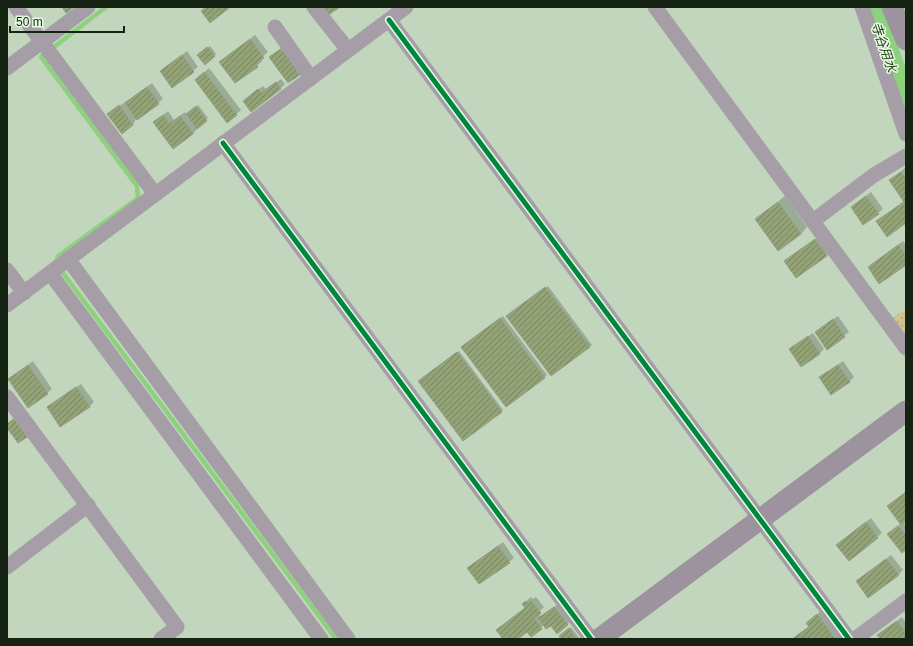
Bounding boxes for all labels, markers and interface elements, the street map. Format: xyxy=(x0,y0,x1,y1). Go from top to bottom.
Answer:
scale bar xyxy=(10,8,124,34)
text: 50 m xyxy=(16,15,43,29)
water label: 寺谷用水 xyxy=(868,20,900,76)

